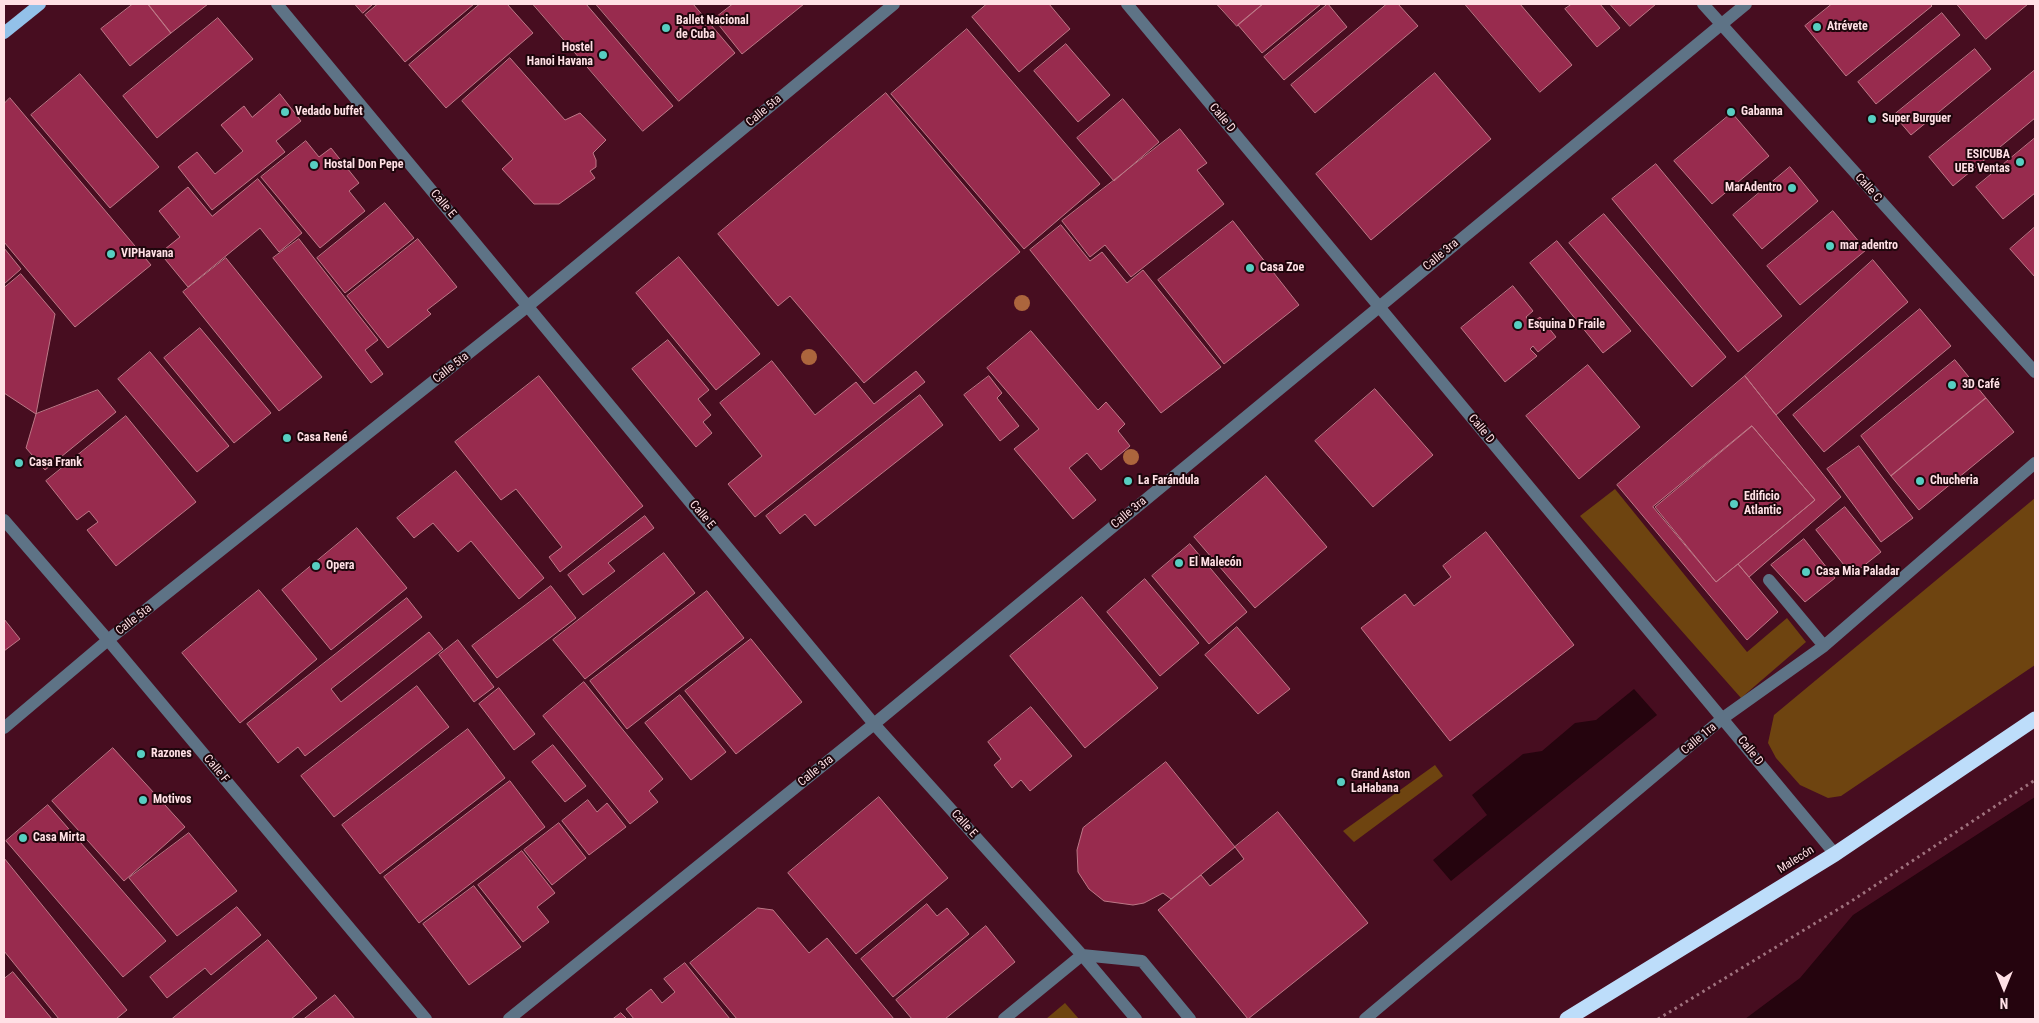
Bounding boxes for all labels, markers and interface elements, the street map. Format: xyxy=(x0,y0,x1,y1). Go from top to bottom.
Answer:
place label: Ballet Nacional de Cuba xyxy=(676,14,749,42)
place label: Atrévete xyxy=(1827,20,1868,34)
marker: Atrévete xyxy=(1811,21,1823,33)
marker: Ballet Nacional de Cuba xyxy=(660,22,672,34)
place label: Hostel Hanoi Havana xyxy=(527,41,593,69)
marker: Hostel Hanoi Havana xyxy=(597,49,609,61)
street label: Calle 5ta xyxy=(743,92,785,130)
street label: Calle D xyxy=(1206,101,1238,135)
place label: Vedado buffet xyxy=(295,105,363,119)
place label: Gabanna xyxy=(1741,105,1783,119)
marker: Vedado buffet xyxy=(279,106,291,118)
marker: Gabanna xyxy=(1725,106,1737,118)
place label: Super Burguer xyxy=(1882,112,1951,126)
marker: Super Burguer xyxy=(1866,113,1878,125)
place label: ESICUBA UEB Ventas xyxy=(1955,148,2010,176)
marker: ESICUBA UEB Ventas xyxy=(2014,156,2026,168)
place label: Hostal Don Pepe xyxy=(324,158,403,172)
marker: Hostal Don Pepe xyxy=(308,159,320,171)
street label: Calle C xyxy=(1852,171,1884,205)
place label: MarAdentro xyxy=(1725,181,1782,195)
marker: MarAdentro xyxy=(1786,182,1798,194)
street label: Calle E xyxy=(427,187,459,221)
street label: Calle 3ra xyxy=(1420,236,1462,274)
place label: mar adentro xyxy=(1840,239,1898,253)
marker: mar adentro xyxy=(1824,240,1836,252)
place label: VIPHavana xyxy=(121,247,173,261)
marker: VIPHavana xyxy=(105,248,117,260)
place label: Casa Zoe xyxy=(1260,261,1304,275)
marker: Casa Zoe xyxy=(1244,262,1256,274)
place label: Esquina D Fraile xyxy=(1528,318,1605,332)
marker: Esquina D Fraile xyxy=(1512,319,1524,331)
street label: Calle 5ta xyxy=(430,350,472,386)
place label: 3D Café xyxy=(1962,378,2000,392)
marker: 3D Café xyxy=(1946,379,1958,391)
street label: Calle D xyxy=(1465,412,1497,446)
place label: Casa René xyxy=(297,431,347,445)
marker: Casa René xyxy=(281,432,293,444)
place label: Casa Frank xyxy=(29,456,82,470)
marker: Casa Frank xyxy=(13,457,25,469)
place label: La Farándula xyxy=(1138,474,1199,488)
place label: Chucheria xyxy=(1930,474,1978,488)
marker: La Farándula xyxy=(1122,475,1134,487)
marker: Chucheria xyxy=(1914,475,1926,487)
place label: Edificio Atlantic xyxy=(1744,490,1782,518)
street label: Calle 3ra xyxy=(1108,494,1150,532)
street label: Calle E xyxy=(686,498,718,532)
marker: Edificio Atlantic xyxy=(1728,498,1740,510)
place label: El Malecón xyxy=(1189,556,1242,570)
marker: El Malecón xyxy=(1173,557,1185,569)
place label: Opera xyxy=(326,559,354,573)
marker: Opera xyxy=(310,560,322,572)
place label: Casa Mia Paladar xyxy=(1816,565,1900,579)
marker: Casa Mia Paladar xyxy=(1800,566,1812,578)
street label: Calle 5ta xyxy=(113,602,155,638)
street label: Calle 1ra xyxy=(1678,720,1720,758)
street label: Calle D xyxy=(1734,734,1766,768)
place label: Razones xyxy=(151,747,192,761)
marker: Razones xyxy=(135,748,147,760)
street label: Calle F xyxy=(200,752,232,786)
street label: Calle 3ra xyxy=(795,752,837,790)
place label: Grand Aston LaHabana xyxy=(1351,768,1410,796)
marker: Grand Aston LaHabana xyxy=(1335,776,1347,788)
place label: Motivos xyxy=(153,793,191,807)
marker: Motivos xyxy=(137,794,149,806)
street label: Calle E xyxy=(948,807,980,841)
place label: Casa Mirta xyxy=(33,831,85,845)
marker: Casa Mirta xyxy=(17,832,29,844)
street label: Malecón xyxy=(1775,843,1817,877)
north arrow xyxy=(1979,963,2029,1013)
text: N xyxy=(2000,995,2008,1011)

